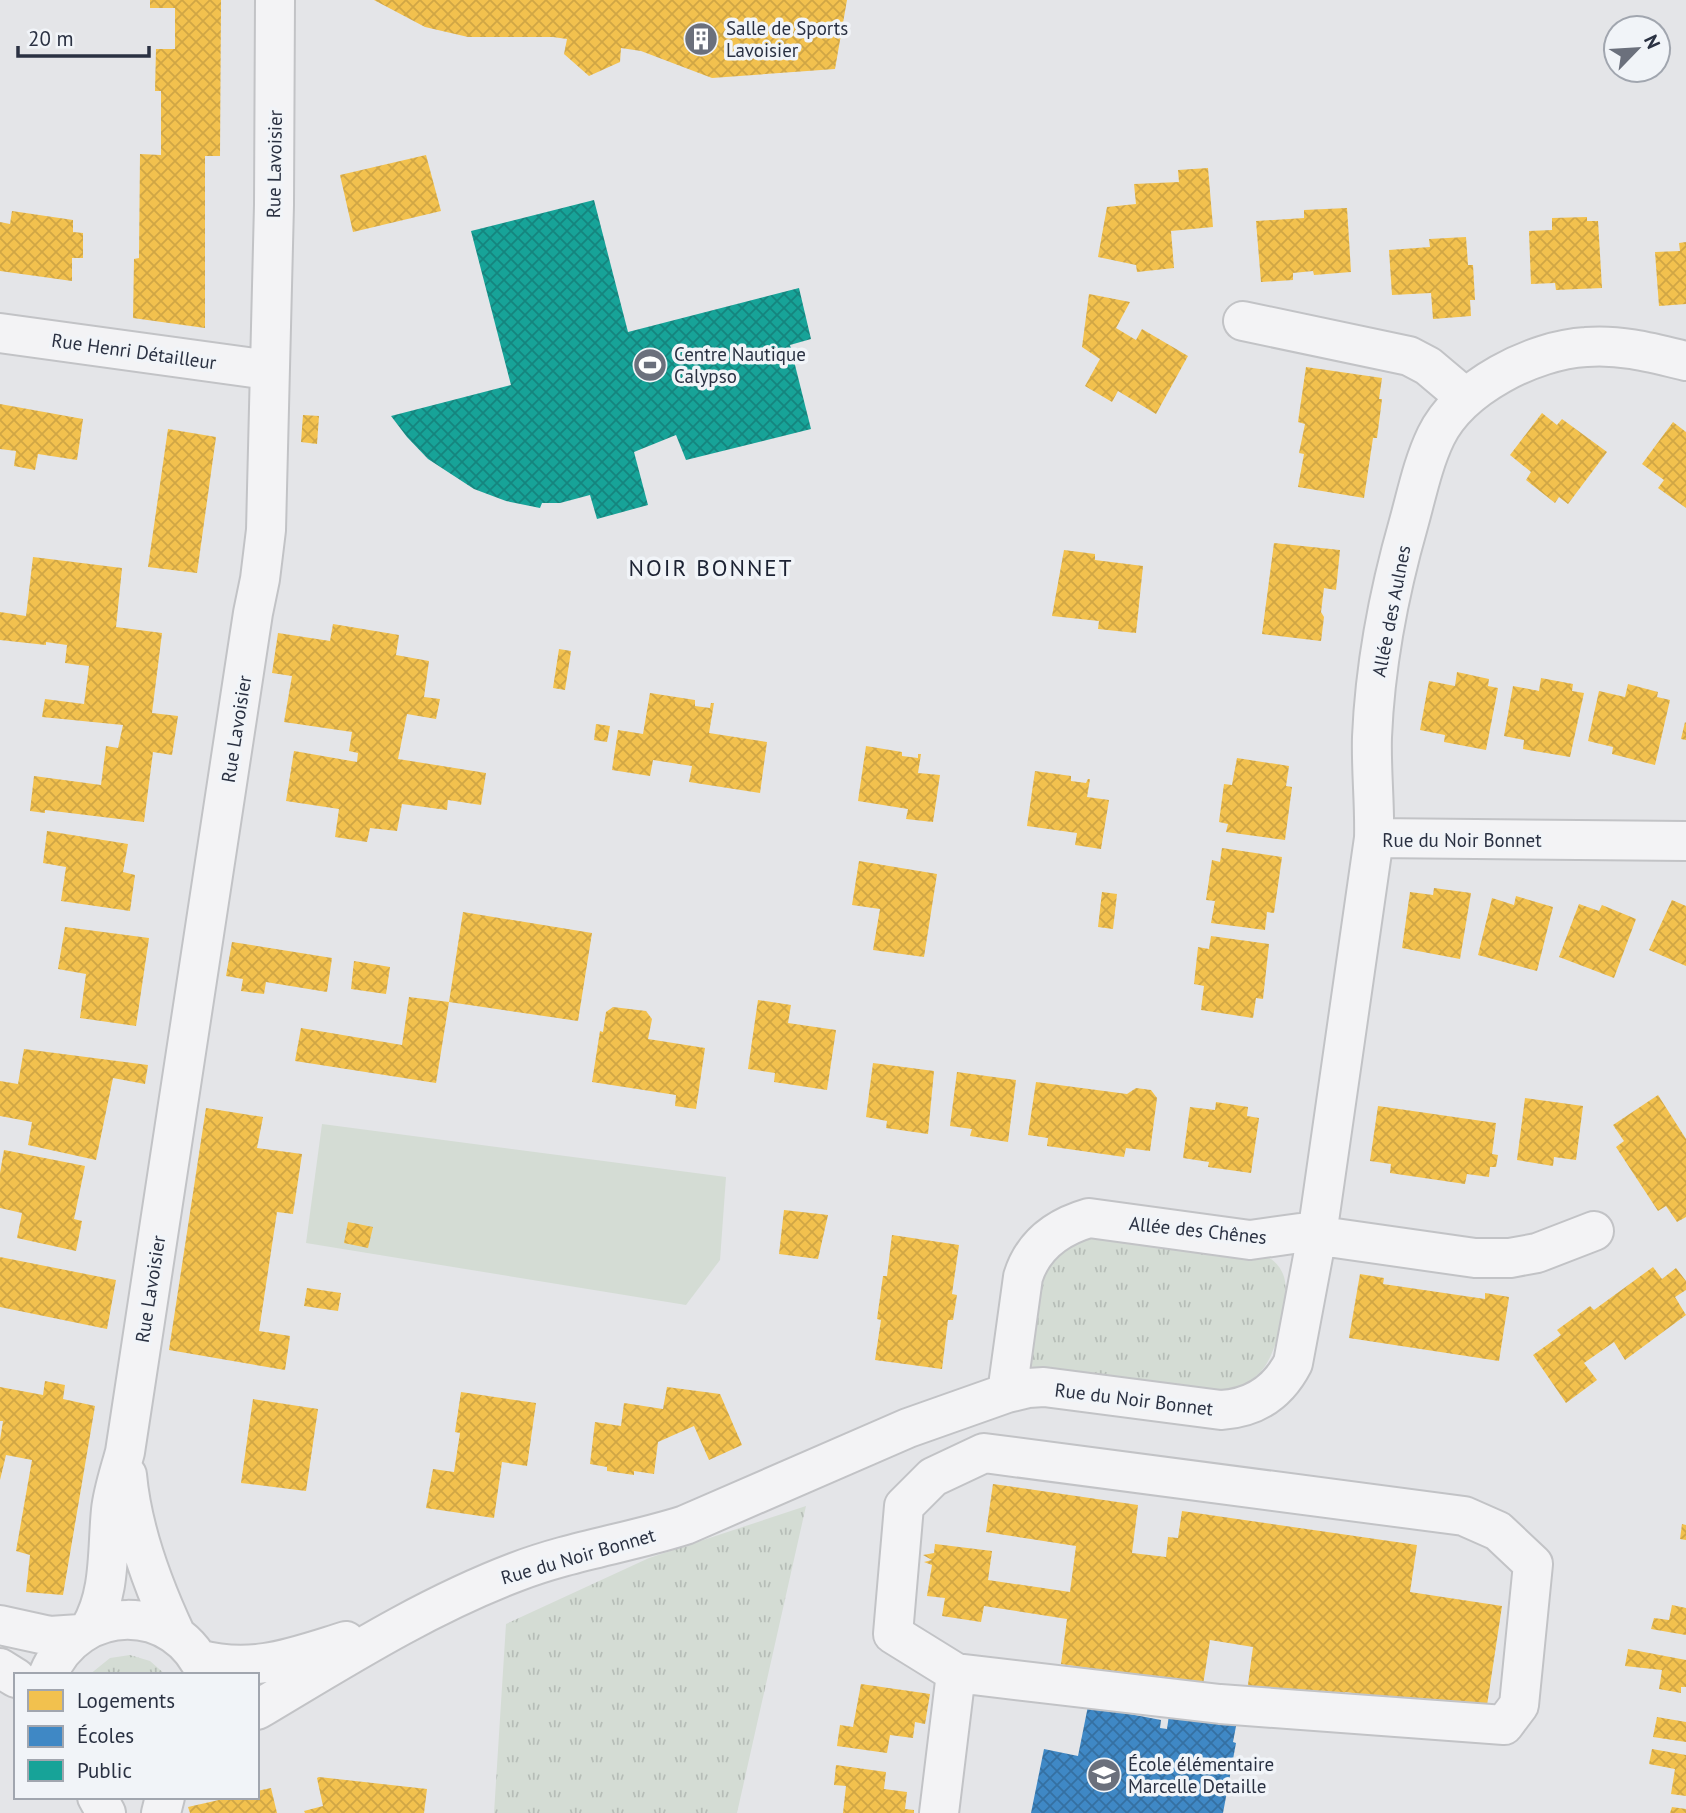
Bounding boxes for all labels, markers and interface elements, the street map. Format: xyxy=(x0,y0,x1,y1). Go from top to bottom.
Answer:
scale bar xyxy=(18,14,149,58)
north arrow xyxy=(1602,14,1672,84)
place label: Salle de Sports Lavoisier xyxy=(726,16,848,62)
building icon: Salle de Sports Lavoisier xyxy=(682,20,720,58)
text: 20 m xyxy=(28,25,74,52)
text: N xyxy=(1639,31,1666,53)
street label: Rue Lavoisier xyxy=(261,109,287,218)
street label: Rue Henri Détailleur xyxy=(50,328,218,375)
place label: Centre Nautique Calypso xyxy=(674,342,806,388)
sports icon: Centre Nautique Calypso xyxy=(631,346,669,384)
street label: Allée des Aulnes xyxy=(1366,543,1416,679)
district label: NOIR BONNET xyxy=(629,553,793,582)
street label: Rue Lavoisier xyxy=(216,673,256,784)
street label: Rue du Noir Bonnet xyxy=(1382,828,1542,852)
street label: Allée des Chênes xyxy=(1128,1211,1268,1249)
street label: Rue Lavoisier xyxy=(130,1233,170,1344)
street label: Rue du Noir Bonnet xyxy=(1053,1377,1215,1421)
street label: Rue du Noir Bonnet xyxy=(498,1522,658,1589)
legend xyxy=(14,1673,259,1799)
text: Logements xyxy=(77,1687,175,1714)
text: Écoles xyxy=(77,1722,134,1749)
place label: École élémentaire Marcelle Detaille xyxy=(1128,1752,1274,1798)
school or university icon: École élémentaire Marcelle Detaille xyxy=(1085,1756,1123,1794)
text: Public xyxy=(77,1757,132,1784)

